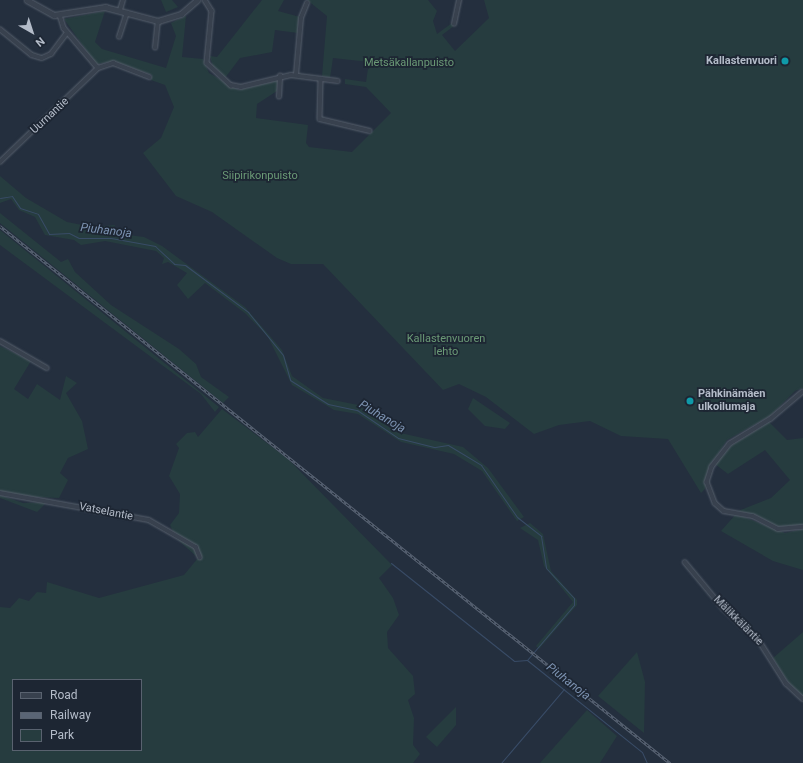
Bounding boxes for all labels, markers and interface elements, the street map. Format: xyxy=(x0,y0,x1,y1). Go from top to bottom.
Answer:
north arrow xyxy=(12,12,52,52)
text: N xyxy=(33,34,47,49)
place label: Kallastenvuori xyxy=(706,54,777,68)
park label: Metsäkallanpuisto xyxy=(364,56,454,70)
marker: Kallastenvuori xyxy=(780,56,790,66)
street label: Uurnantie xyxy=(28,95,72,137)
park label: Siipirikonpuisto xyxy=(222,169,298,183)
water label: Piuhanoja xyxy=(80,221,132,241)
park label: Kallastenvuoren lehto xyxy=(407,333,485,359)
place label: Pähkinämäen ulkoilumaja xyxy=(698,388,765,414)
marker: Pähkinämäen ulkoilumaja xyxy=(685,396,695,406)
water label: Piuhanoja xyxy=(356,398,408,436)
street label: Vatselantie xyxy=(78,500,134,524)
street label: Mälikkäläntie xyxy=(710,593,766,649)
water label: Piuhanoja xyxy=(543,660,593,704)
legend xyxy=(12,679,142,751)
text: Road xyxy=(50,688,78,702)
text: Railway xyxy=(50,708,91,722)
text: Park xyxy=(50,728,74,742)

